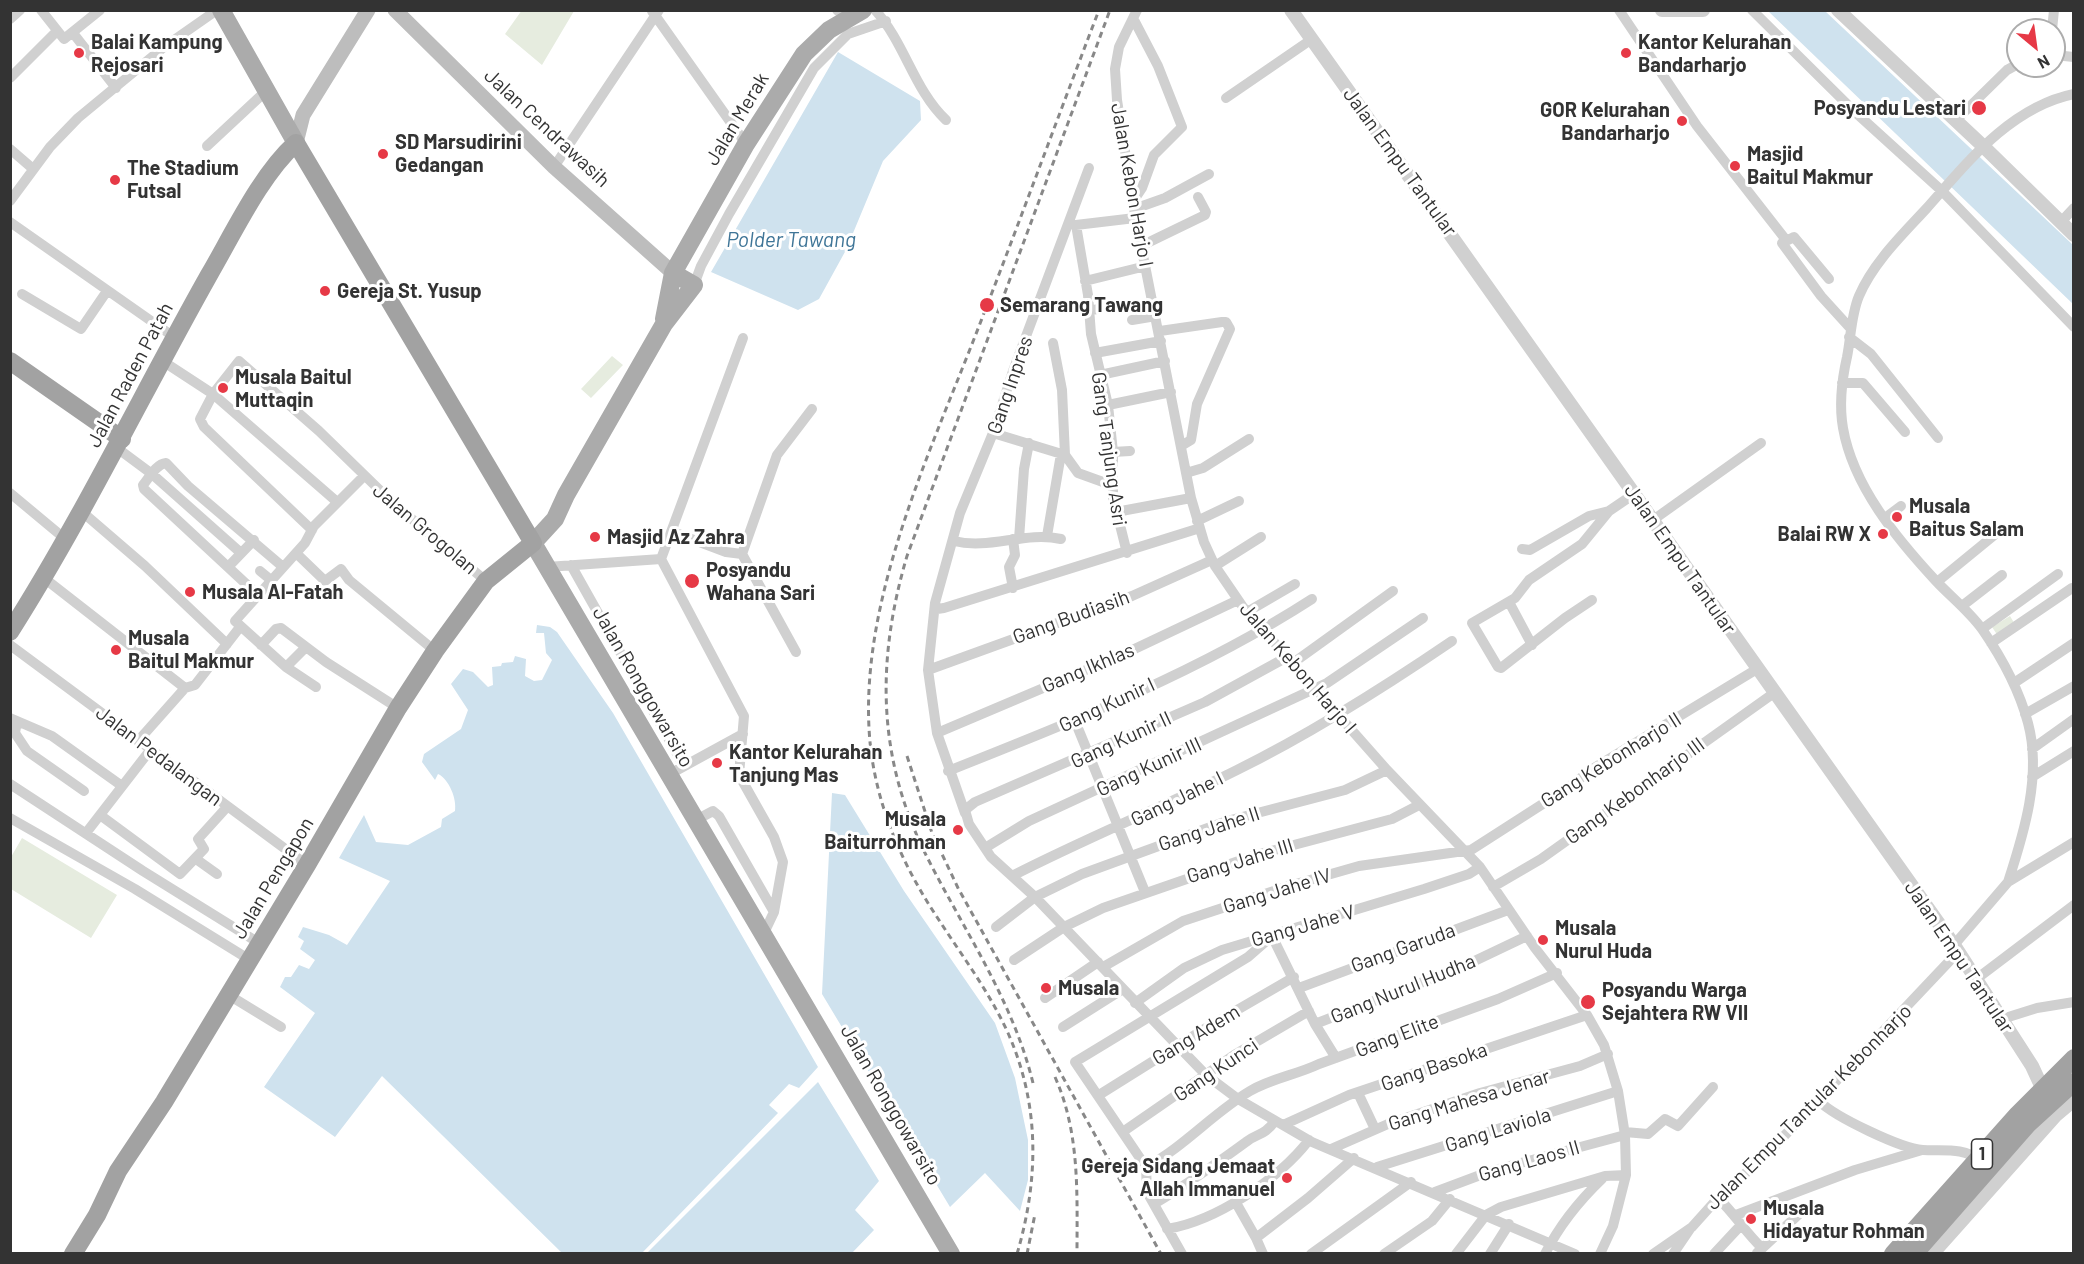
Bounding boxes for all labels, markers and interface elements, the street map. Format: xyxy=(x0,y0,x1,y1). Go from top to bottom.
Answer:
north arrow xyxy=(2006,18,2066,78)
place label: Balai Kampung Rejosari xyxy=(91,30,223,77)
place label: Kantor Kelurahan Bandarharjo xyxy=(1638,30,1791,77)
marker: Balai Kampung Rejosari xyxy=(72,46,86,60)
marker: Kantor Kelurahan Bandarharjo xyxy=(1619,46,1633,60)
text: N xyxy=(2035,52,2053,73)
street label: Jalan Cendrawasih xyxy=(479,64,615,192)
street label: Jalan Merak xyxy=(700,68,774,170)
street label: Jalan Empu Tantular xyxy=(1338,83,1462,241)
place label: Posyandu Lestari xyxy=(1814,96,1966,120)
place label: GOR Kelurahan Bandarharjo xyxy=(1540,98,1670,145)
marker: Posyandu Lestari xyxy=(1970,99,1988,117)
street label: Jalan Kebon Harjo I xyxy=(1106,101,1158,269)
marker: GOR Kelurahan Bandarharjo xyxy=(1675,114,1689,128)
place label: SD Marsudirini Gedangan xyxy=(395,130,522,177)
place label: Masjid Baitul Makmur xyxy=(1747,142,1873,189)
marker: SD Marsudirini Gedangan xyxy=(376,147,390,161)
place label: The Stadium Futsal xyxy=(127,156,239,203)
marker: Masjid Baitul Makmur xyxy=(1728,159,1742,173)
marker: The Stadium Futsal xyxy=(108,173,122,187)
water label: Polder Tawang xyxy=(726,227,856,253)
place label: Gereja St. Yusup xyxy=(337,279,482,303)
marker: Gereja St. Yusup xyxy=(318,284,332,298)
place label: Semarang Tawang xyxy=(1000,293,1163,317)
marker: Semarang Tawang xyxy=(978,296,996,314)
street label: Jalan Raden Patah xyxy=(82,299,178,451)
street label: Gang Inpres xyxy=(982,333,1038,437)
place label: Musala Baitul Muttaqin xyxy=(235,365,352,412)
street label: Gang Tanjung Asri xyxy=(1086,371,1132,527)
marker: Musala Baitul Muttaqin xyxy=(216,381,230,395)
street label: Jalan Grogolan xyxy=(368,478,482,580)
street label: Jalan Empu Tantular xyxy=(1619,479,1741,639)
place label: Musala Baitus Salam xyxy=(1909,494,2024,541)
marker: Musala Baitus Salam xyxy=(1890,510,1904,524)
place label: Balai RW X xyxy=(1778,522,1871,546)
place label: Masjid Az Zahra xyxy=(607,525,745,549)
marker: Balai RW X xyxy=(1876,527,1890,541)
marker: Masjid Az Zahra xyxy=(588,530,602,544)
place label: Posyandu Wahana Sari xyxy=(706,558,815,605)
marker: Posyandu Wahana Sari xyxy=(683,572,701,590)
place label: Musala Al-Fatah xyxy=(202,580,343,604)
marker: Musala Al-Fatah xyxy=(183,585,197,599)
street label: Gang Budiasih xyxy=(1009,585,1133,649)
street label: Jalan Kebon Harjo I xyxy=(1235,598,1361,738)
street label: Jalan Ronggowarsito xyxy=(587,602,699,772)
place label: Musala Baitul Makmur xyxy=(128,626,254,673)
street label: Gang Ikhlas xyxy=(1038,638,1138,698)
marker: Musala Baitul Makmur xyxy=(109,643,123,657)
street label: Gang Kunir I xyxy=(1055,672,1159,738)
street label: Jalan Pedalangan xyxy=(91,701,227,811)
street label: Gang Kunir II xyxy=(1067,706,1175,774)
street label: Gang Kebonharjo II xyxy=(1536,707,1686,813)
street label: Gang Kunir III xyxy=(1093,732,1205,802)
street label: Gang Kebonharjo III xyxy=(1561,732,1709,850)
place label: Kantor Kelurahan Tanjung Mas xyxy=(729,740,882,787)
marker: Kantor Kelurahan Tanjung Mas xyxy=(710,756,724,770)
street label: Gang Jahe I xyxy=(1127,766,1227,832)
street label: Gang Jahe II xyxy=(1155,801,1263,857)
place label: Musala Baiturrohman xyxy=(824,807,946,854)
street label: Jalan Pengapon xyxy=(227,813,319,943)
marker: Musala Baiturrohman xyxy=(951,823,965,837)
street label: Gang Jahe III xyxy=(1184,833,1296,889)
street label: Gang Jahe IV xyxy=(1220,863,1334,919)
street label: Jalan Empu Tantular xyxy=(1899,877,2019,1037)
street label: Gang Jahe V xyxy=(1248,900,1358,952)
place label: Musala Nurul Huda xyxy=(1555,916,1652,963)
street label: Gang Garuda xyxy=(1348,918,1458,978)
marker: Musala Nurul Huda xyxy=(1536,933,1550,947)
street label: Gang Nurul Hudha xyxy=(1327,949,1479,1029)
place label: Musala xyxy=(1058,976,1119,1000)
place label: Posyandu Warga Sejahtera RW VII xyxy=(1602,978,1748,1025)
marker: Musala xyxy=(1039,981,1053,995)
marker: Posyandu Warga Sejahtera RW VII xyxy=(1579,993,1597,1011)
street label: Jalan Empu Tantular Kebonharjo xyxy=(1701,999,1917,1215)
street label: Gang Adem xyxy=(1148,1000,1244,1070)
street label: Gang Elite xyxy=(1352,1009,1442,1063)
street label: Jalan Ronggowarsito xyxy=(835,1020,947,1190)
street label: Gang Kunci xyxy=(1169,1033,1263,1107)
street label: Gang Basoka xyxy=(1378,1038,1490,1096)
street label: Gang Mahesa Jenar xyxy=(1385,1064,1553,1136)
street label: Gang Laviola xyxy=(1442,1103,1554,1157)
street label: Gang Laos II xyxy=(1476,1135,1582,1187)
road number: 1 xyxy=(1972,1139,1992,1169)
place label: Gereja Sidang Jemaat Allah Immanuel xyxy=(1081,1154,1275,1201)
marker: Gereja Sidang Jemaat Allah Immanuel xyxy=(1280,1171,1294,1185)
place label: Musala Hidayatur Rohman xyxy=(1763,1196,1925,1243)
marker: Musala Hidayatur Rohman xyxy=(1744,1212,1758,1226)

